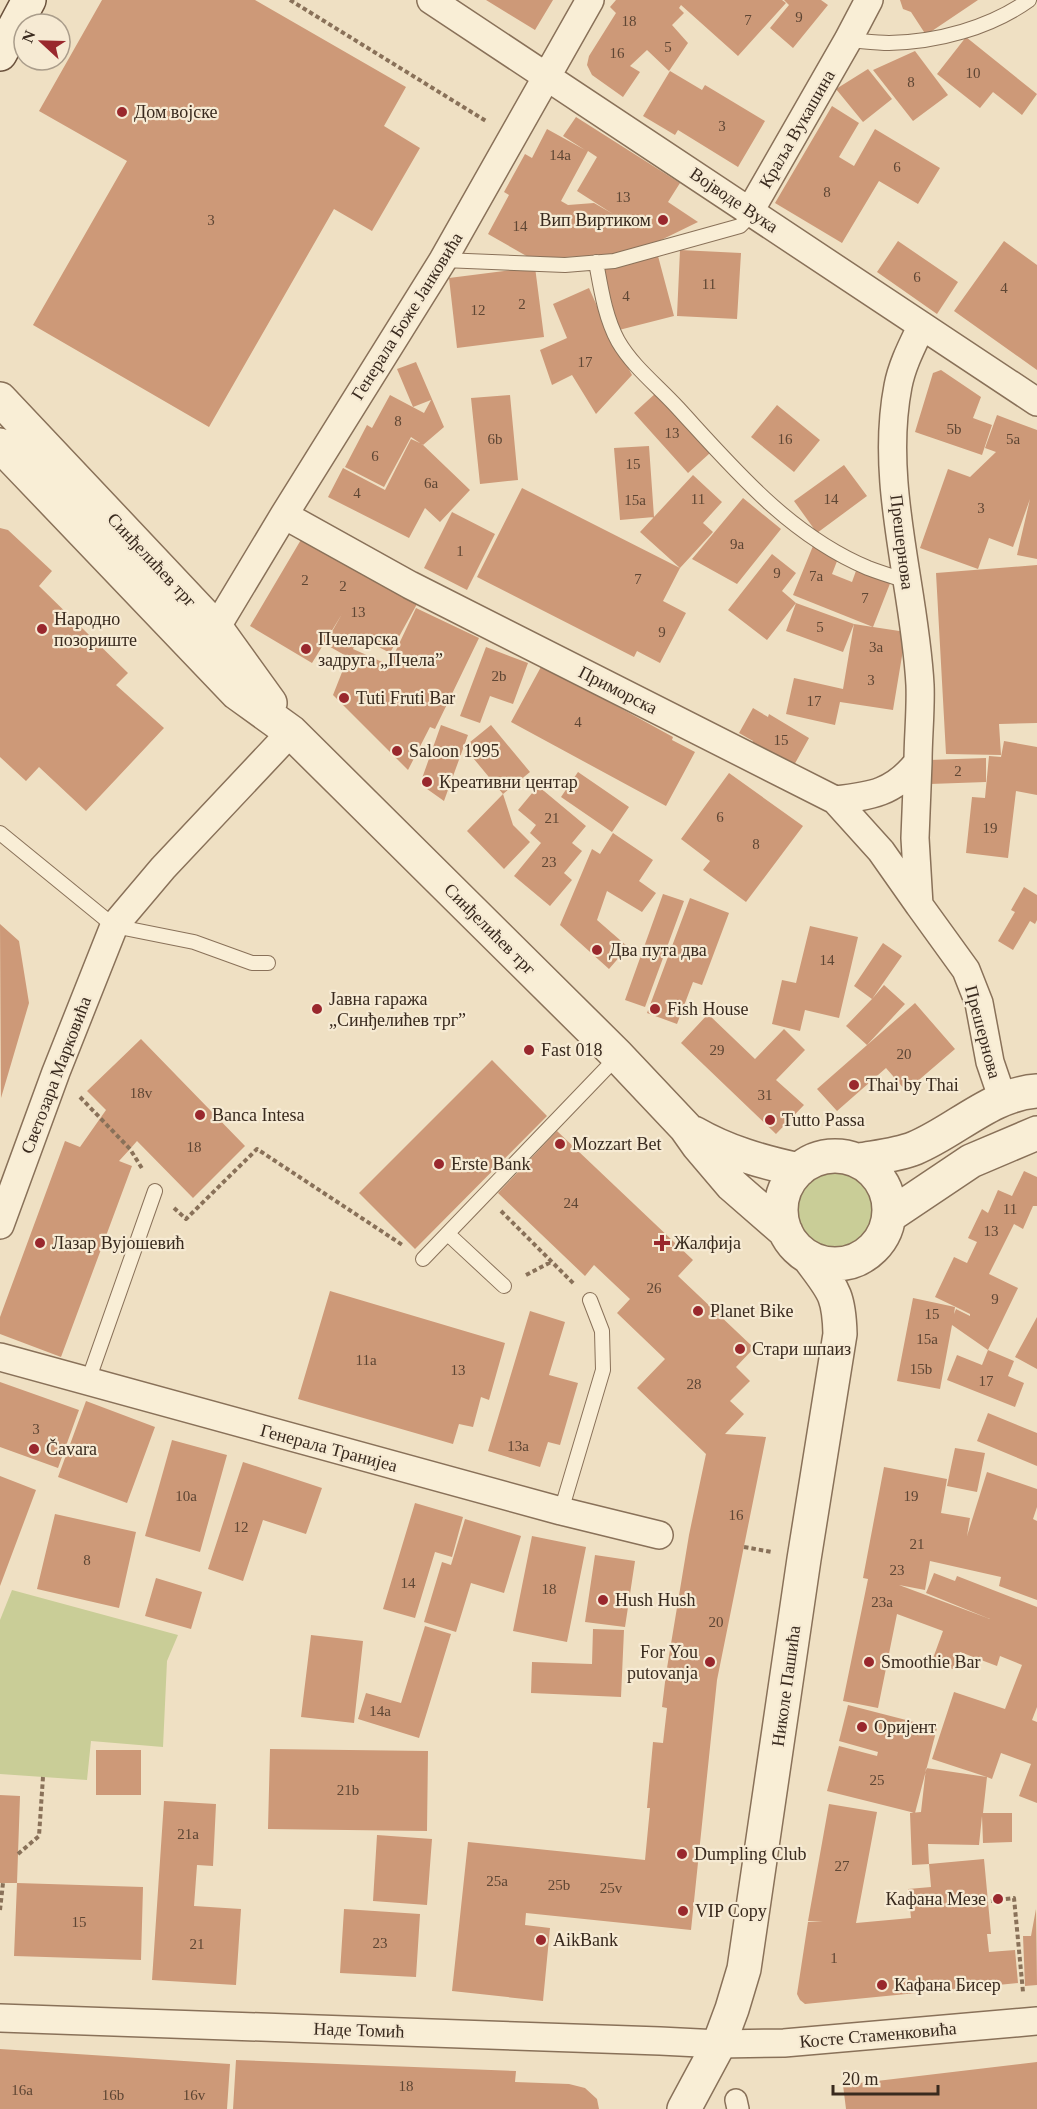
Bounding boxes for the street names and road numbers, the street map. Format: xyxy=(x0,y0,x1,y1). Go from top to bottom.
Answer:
street label: Краља Вукашина xyxy=(755,66,839,192)
street label: Војводе Вука xyxy=(686,163,782,237)
street label: Генерала Боже Јанковића xyxy=(347,229,467,403)
street label: Прешернова xyxy=(886,493,918,591)
street label: Синђелићев трг xyxy=(103,509,201,611)
street label: Приморска xyxy=(575,662,661,718)
street label: Синђелићев трг xyxy=(440,879,540,979)
street label: Прешернова xyxy=(961,983,1005,1081)
street label: Светозара Марковића xyxy=(17,994,95,1156)
street label: Генерала Транијеа xyxy=(258,1420,400,1476)
street label: Николе Пашића xyxy=(768,1624,804,1748)
street label: Наде Томић xyxy=(313,2018,405,2042)
street label: Косте Стаменковића xyxy=(799,2018,957,2052)

